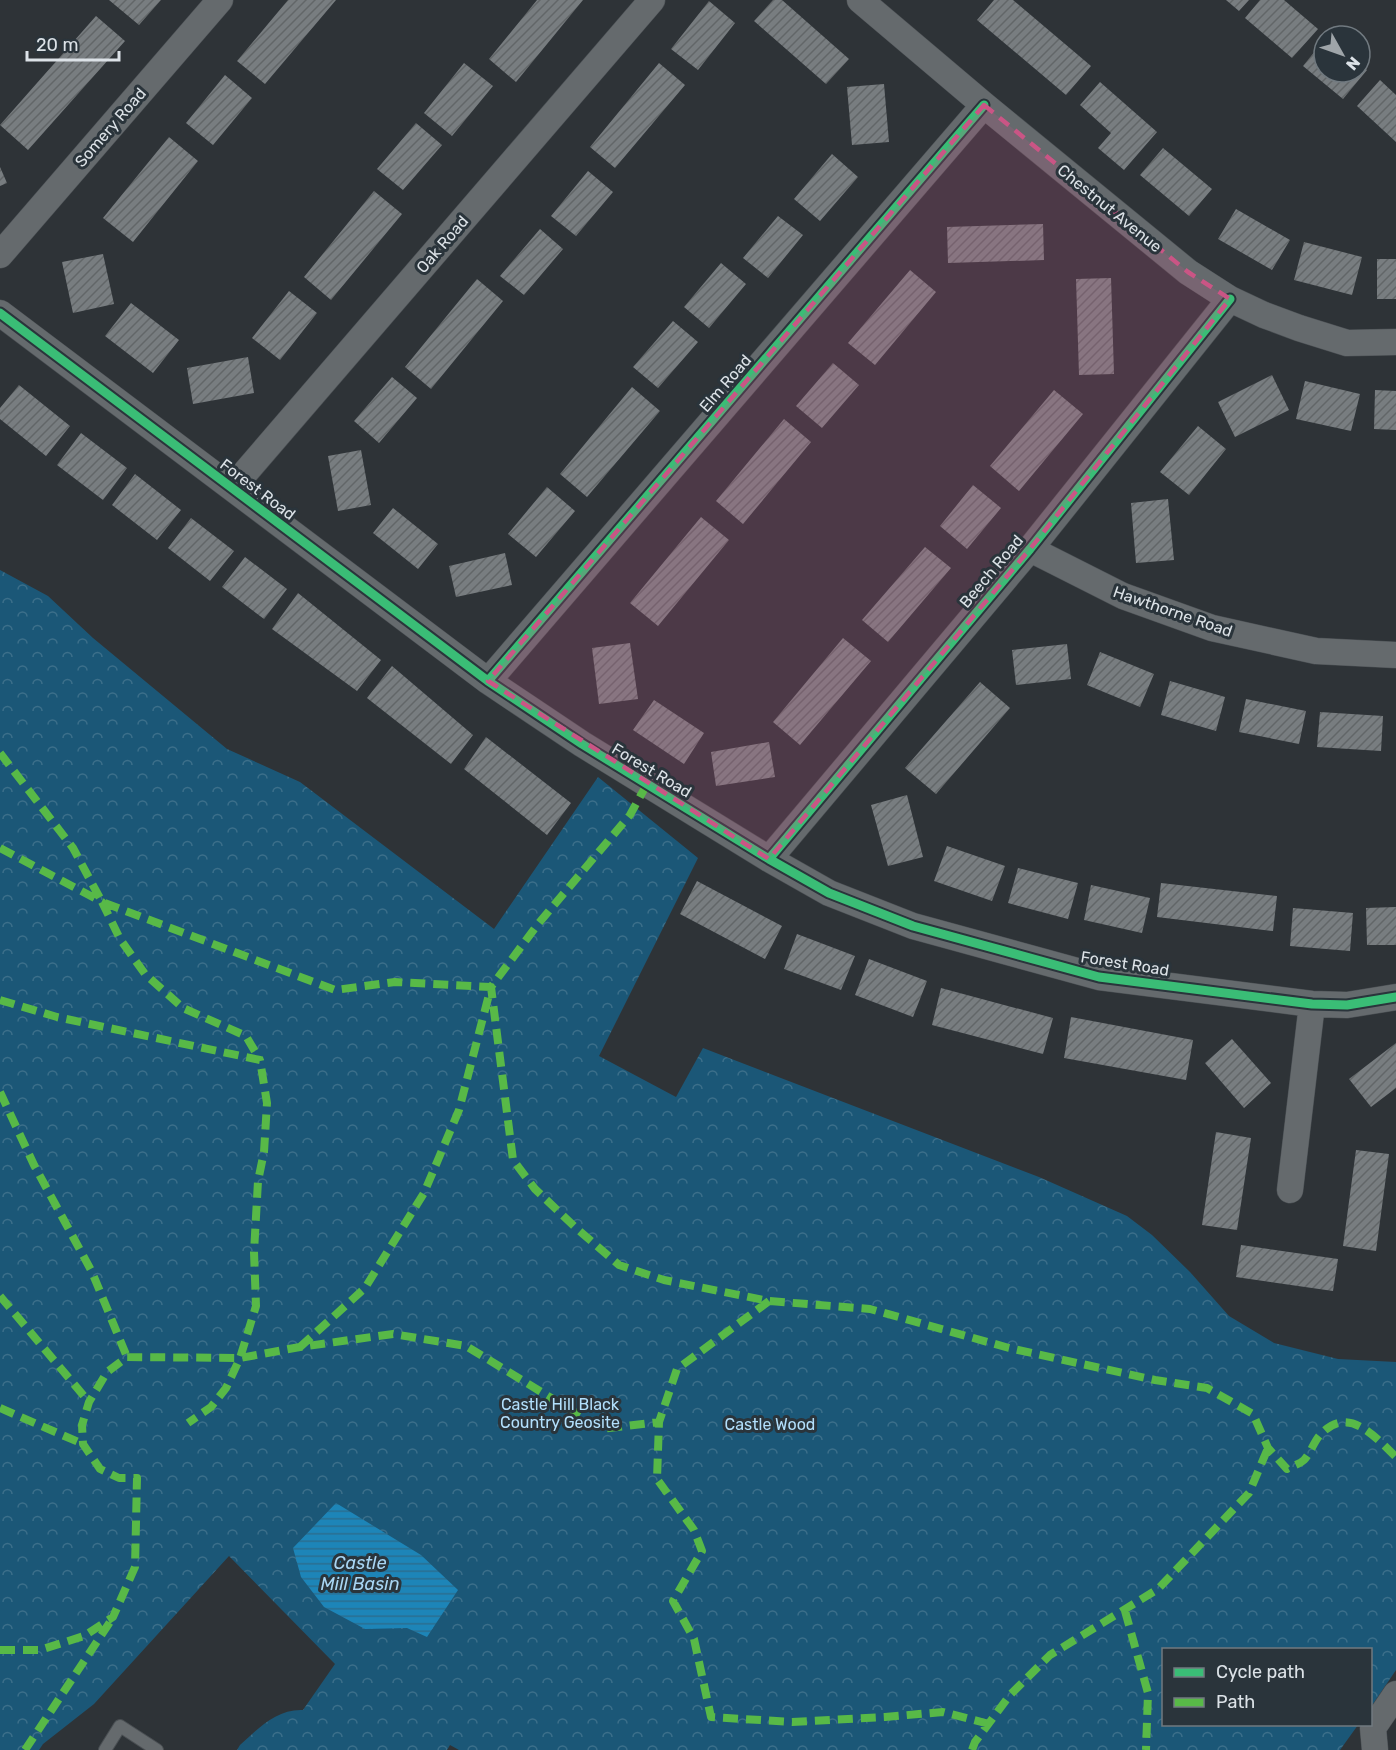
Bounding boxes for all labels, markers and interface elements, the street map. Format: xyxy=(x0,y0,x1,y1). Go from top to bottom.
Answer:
scale bar xyxy=(27,24,118,62)
north arrow xyxy=(1312,24,1372,84)
text: 20 m xyxy=(36,34,78,56)
text: N xyxy=(1342,53,1364,74)
street label: Somery Road xyxy=(71,84,150,171)
street label: Chestnut Avenue xyxy=(1054,160,1166,256)
street label: Oak Road xyxy=(412,212,472,277)
street label: Elm Road xyxy=(695,351,755,416)
street label: Forest Road xyxy=(216,455,299,524)
street label: Beech Road xyxy=(955,531,1027,612)
street label: Hawthorne Road xyxy=(1111,582,1235,641)
street label: Forest Road xyxy=(608,739,695,802)
street label: Forest Road xyxy=(1079,947,1171,980)
park label: Castle Hill Black Country Geosite xyxy=(500,1395,620,1432)
park label: Castle Wood xyxy=(725,1415,815,1434)
water label: Castle Mill Basin xyxy=(320,1552,400,1595)
legend xyxy=(1162,1648,1372,1726)
text: Cycle path xyxy=(1216,1661,1305,1683)
text: Path xyxy=(1216,1691,1255,1713)

